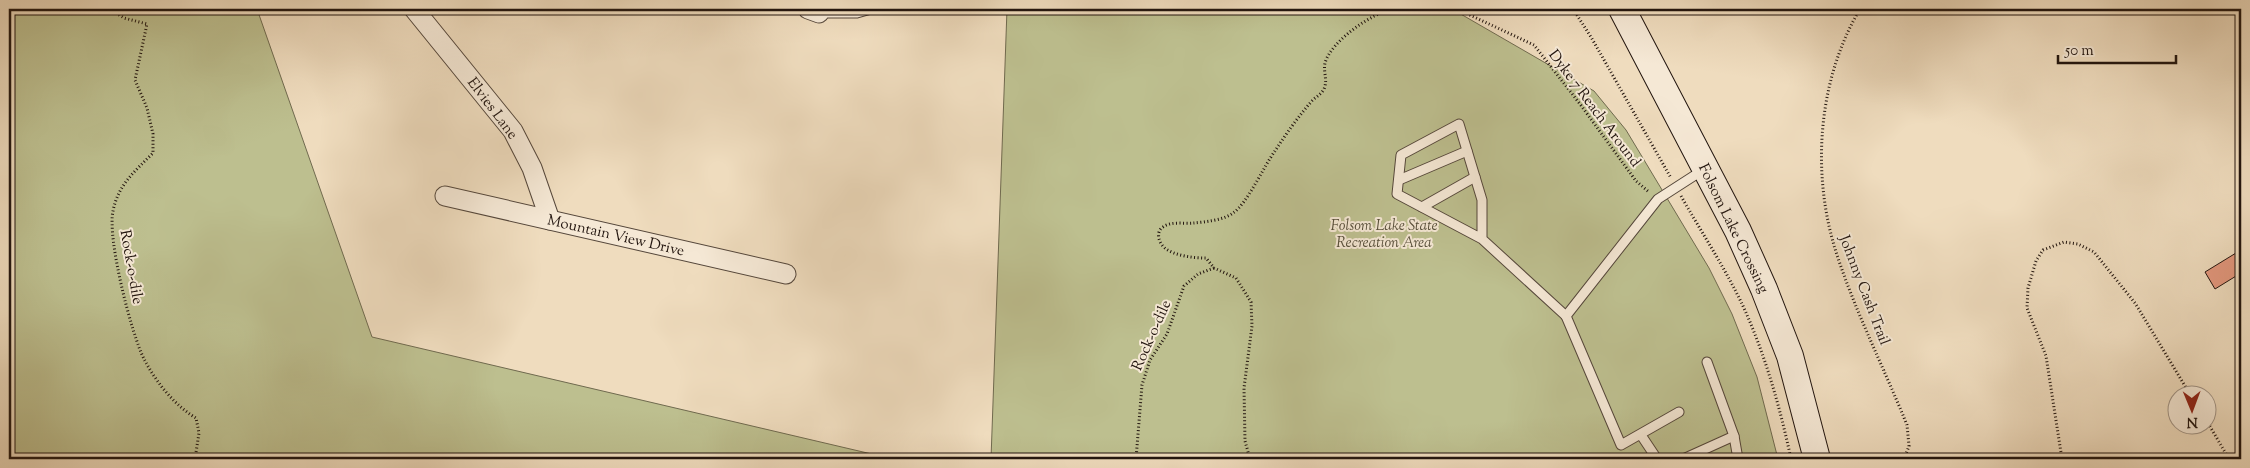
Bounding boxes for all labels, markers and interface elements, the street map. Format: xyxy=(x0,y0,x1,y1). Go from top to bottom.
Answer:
scale bar xyxy=(2058,32,2175,64)
text: 50 m xyxy=(2064,41,2094,62)
street label: Dyke 7 Reach Around xyxy=(1543,46,1645,172)
street label: Elvies Lane xyxy=(461,73,522,144)
street label: Folsom Lake Crossing xyxy=(1692,160,1773,297)
street label: Mountain View Drive xyxy=(545,210,686,262)
park label: Folsom Lake State Recreation Area xyxy=(1330,216,1438,254)
street label: Rock-o-dile xyxy=(114,228,147,306)
street label: Johnny Cash Trail xyxy=(1833,232,1894,349)
street label: Rock-o-dile xyxy=(1127,297,1177,374)
north arrow xyxy=(2168,386,2218,436)
text: N xyxy=(2186,411,2198,431)

